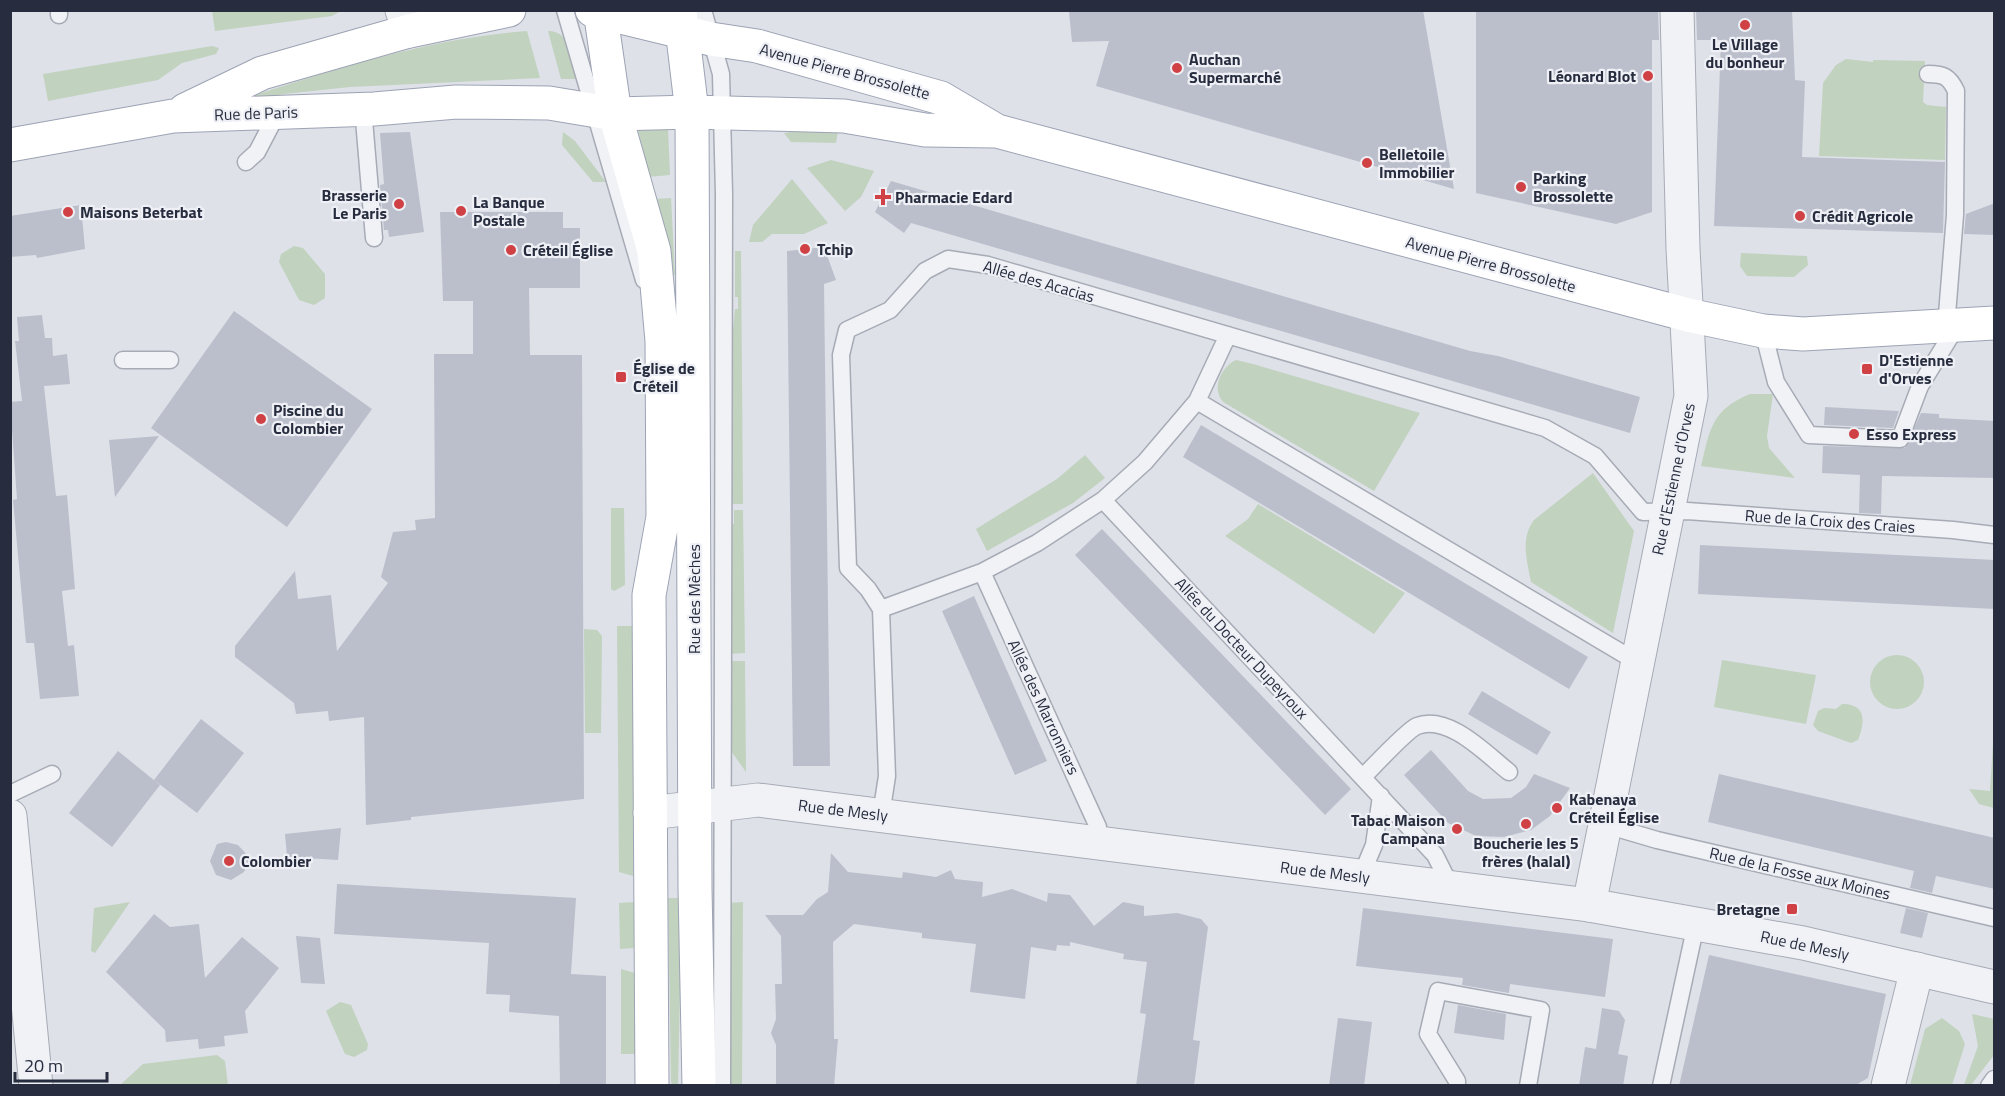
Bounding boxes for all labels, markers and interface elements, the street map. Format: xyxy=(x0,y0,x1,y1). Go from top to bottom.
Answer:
marker: Le Village du bonheur xyxy=(1738,18,1752,32)
place label: Le Village du bonheur xyxy=(1705,32,1785,74)
street label: Avenue Pierre Brossolette xyxy=(757,37,933,105)
place label: Auchan Supermarché xyxy=(1189,47,1281,89)
marker: Auchan Supermarché xyxy=(1170,61,1184,75)
place label: Léonard Blot xyxy=(1548,64,1636,88)
marker: Léonard Blot xyxy=(1641,69,1655,83)
street label: Rue de Paris xyxy=(214,100,298,126)
place label: Belletoile Immobilier xyxy=(1379,142,1454,184)
marker: Belletoile Immobilier xyxy=(1360,156,1374,170)
place label: Parking Brossolette xyxy=(1533,166,1613,208)
marker: Parking Brossolette xyxy=(1514,180,1528,194)
place label: Brasserie Le Paris xyxy=(322,183,387,225)
place label: Pharmacie Edard xyxy=(895,185,1012,209)
place label: La Banque Postale xyxy=(473,190,545,232)
marker: Pharmacie Edard xyxy=(876,190,890,204)
marker: Brasserie Le Paris xyxy=(392,197,406,211)
place label: Maisons Beterbat xyxy=(80,200,203,224)
marker: La Banque Postale xyxy=(454,204,468,218)
place label: Crédit Agricole xyxy=(1812,204,1913,228)
marker: Maisons Beterbat xyxy=(61,205,75,219)
marker: Crédit Agricole xyxy=(1793,209,1807,223)
street label: Avenue Pierre Brossolette xyxy=(1403,230,1579,298)
place label: Tchip xyxy=(817,237,853,261)
place label: Créteil Église xyxy=(523,238,613,262)
marker: Tchip xyxy=(798,242,812,256)
marker: Créteil Église xyxy=(504,243,518,257)
street label: Allée des Acacias xyxy=(981,254,1097,308)
place label: D'Estienne d'Orves xyxy=(1879,348,1953,390)
place label: Église de Créteil xyxy=(633,356,695,398)
marker: D'Estienne d'Orves xyxy=(1860,362,1874,376)
marker: Église de Créteil xyxy=(614,370,628,384)
place label: Piscine du Colombier xyxy=(273,398,344,440)
street label: Rue d'Estienne d'Orves xyxy=(1645,401,1701,557)
marker: Piscine du Colombier xyxy=(254,412,268,426)
place label: Esso Express xyxy=(1866,422,1956,446)
marker: Esso Express xyxy=(1847,427,1861,441)
street label: Rue de la Croix des Craies xyxy=(1744,503,1916,539)
street label: Rue des Mèches xyxy=(682,544,706,654)
street label: Allée du Docteur Dupeyroux xyxy=(1170,572,1314,724)
street label: Allée des Marronniers xyxy=(1002,635,1086,779)
place label: Kabenaya Créteil Église xyxy=(1569,787,1659,829)
street label: Rue de Mesly xyxy=(797,793,890,827)
marker: Kabenaya Créteil Église xyxy=(1550,801,1564,815)
place label: Tabac Maison Campana xyxy=(1351,808,1445,850)
marker: Boucherie les 5 frères (halal) xyxy=(1519,817,1533,831)
marker: Tabac Maison Campana xyxy=(1450,822,1464,836)
place label: Boucherie les 5 frères (halal) xyxy=(1473,831,1579,873)
street label: Rue de la Fosse aux Moines xyxy=(1707,841,1893,905)
place label: Colombier xyxy=(241,849,311,873)
marker: Colombier xyxy=(222,854,236,868)
street label: Rue de Mesly xyxy=(1279,855,1372,889)
place label: Bretagne xyxy=(1717,897,1780,921)
marker: Bretagne xyxy=(1785,902,1799,916)
street label: Rue de Mesly xyxy=(1758,924,1852,966)
scale bar xyxy=(15,1045,106,1083)
text: 20 m xyxy=(24,1052,63,1079)

